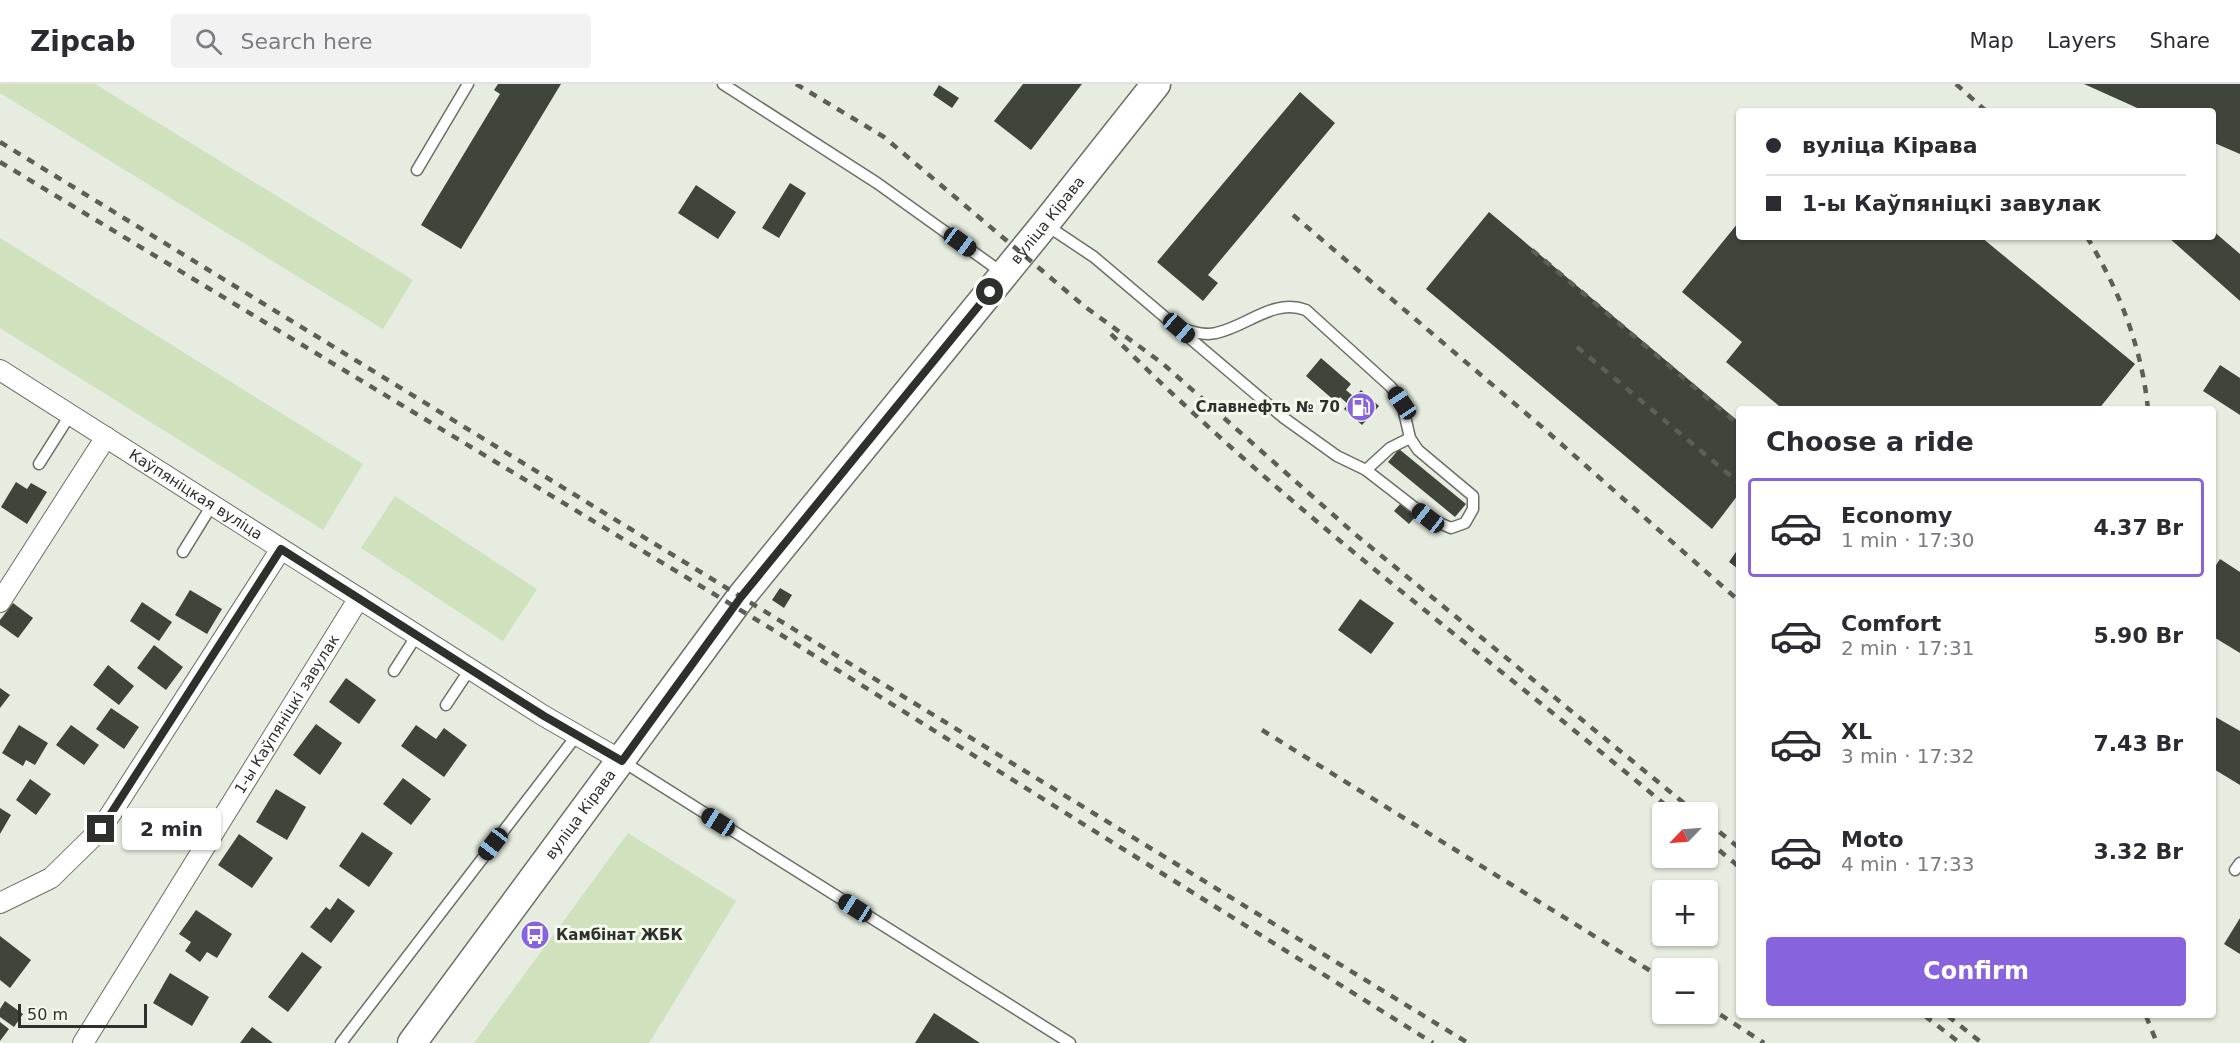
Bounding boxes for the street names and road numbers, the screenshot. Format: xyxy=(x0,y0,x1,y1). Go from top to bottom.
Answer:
street label: вуліца Кірава xyxy=(1007,173,1088,268)
street label: Каўпяніцкая вуліца xyxy=(126,445,266,544)
street label: 1-ы Каўпяніцкі завулак xyxy=(231,631,343,797)
street label: вуліца Кірава xyxy=(541,766,620,863)

